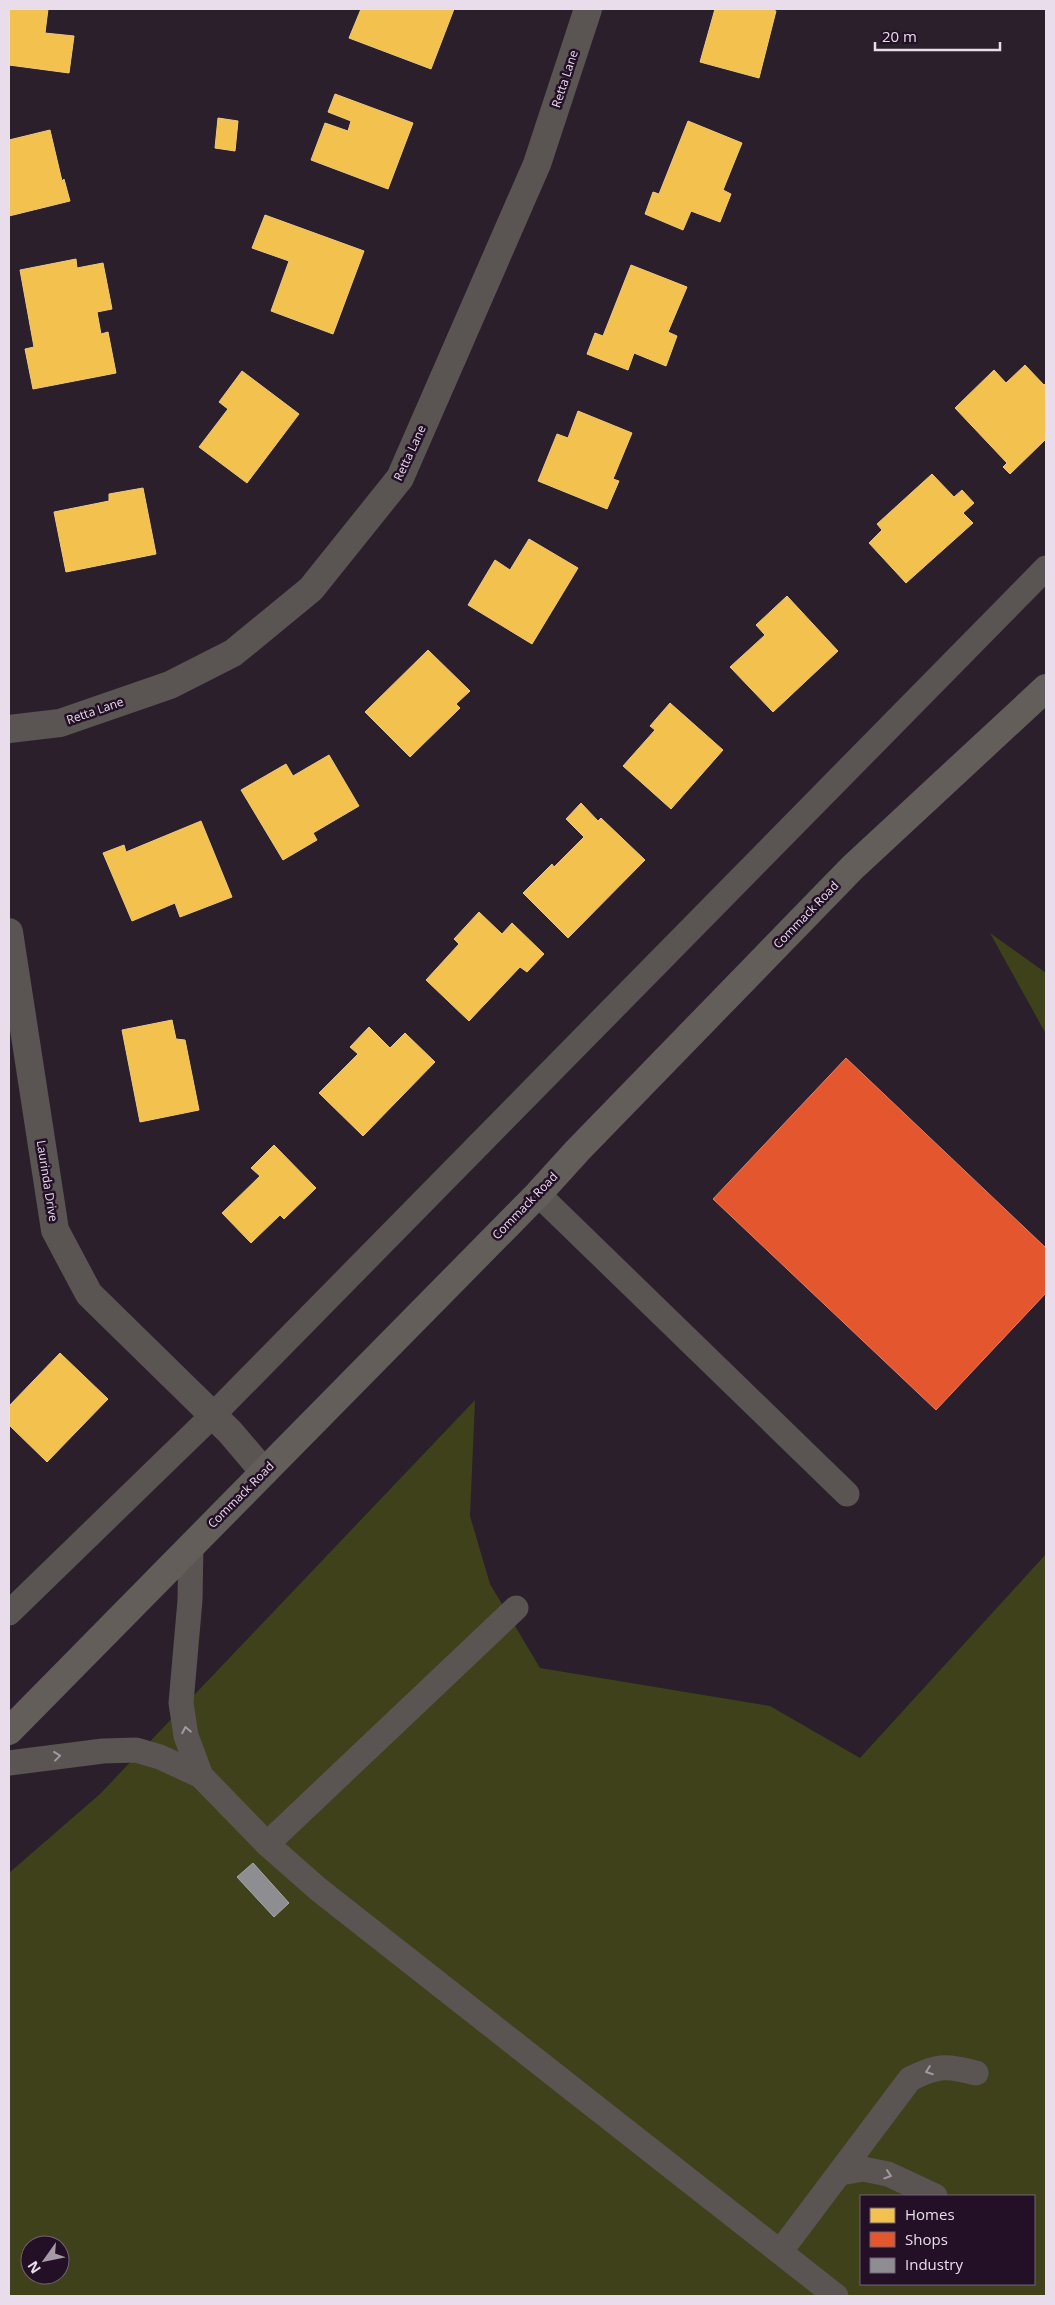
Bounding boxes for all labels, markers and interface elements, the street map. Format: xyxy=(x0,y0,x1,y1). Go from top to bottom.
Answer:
scale bar xyxy=(875,20,1000,52)
text: 20 m xyxy=(882,26,917,46)
street label: Retta Lane xyxy=(547,48,582,110)
street label: Retta Lane xyxy=(389,422,430,483)
street label: Retta Lane xyxy=(64,693,126,728)
street label: Commack Road xyxy=(769,877,842,952)
street label: Laurinda Drive xyxy=(33,1139,62,1223)
street label: Commack Road xyxy=(488,1168,561,1243)
street label: Commack Road xyxy=(204,1458,278,1532)
one-way arrow xyxy=(181,1725,191,1734)
one-way arrow xyxy=(53,1752,61,1762)
one-way arrow xyxy=(925,2065,934,2075)
one-way arrow xyxy=(883,2169,892,2179)
legend xyxy=(860,2195,1035,2285)
text: Homes xyxy=(905,2204,955,2224)
text: Shops xyxy=(905,2229,948,2249)
north arrow xyxy=(20,2235,70,2285)
text: Industry xyxy=(905,2254,963,2274)
text: N xyxy=(23,2257,45,2277)

